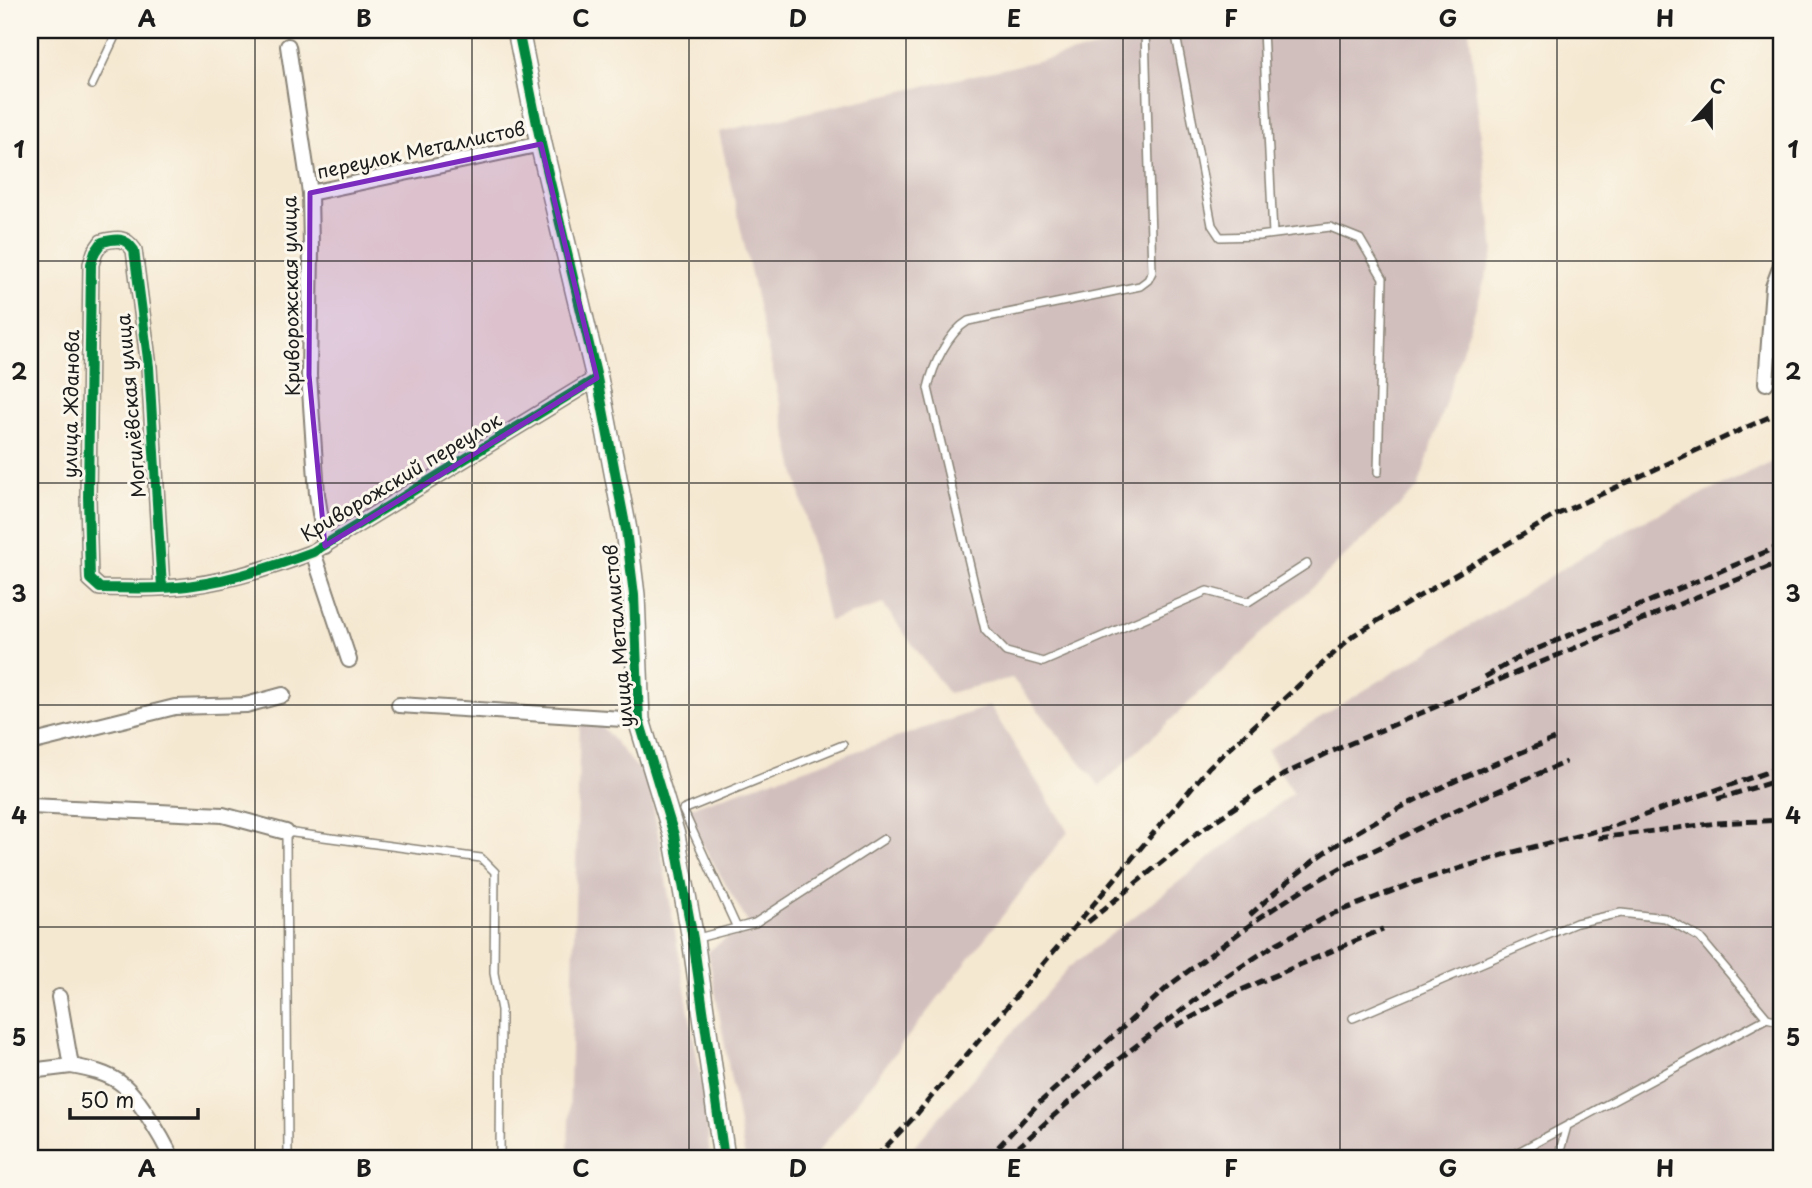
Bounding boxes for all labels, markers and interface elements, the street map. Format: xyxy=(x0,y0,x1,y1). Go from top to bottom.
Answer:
text: A xyxy=(138,0,156,35)
text: B xyxy=(356,0,372,35)
text: C xyxy=(572,0,590,35)
text: D xyxy=(789,0,807,35)
text: E xyxy=(1007,0,1021,35)
text: F xyxy=(1224,0,1238,35)
text: G xyxy=(1439,0,1457,35)
text: H xyxy=(1656,0,1674,35)
north arrow xyxy=(1675,66,1745,136)
text: С xyxy=(1706,70,1729,101)
street label: переулок Металлистов xyxy=(314,113,528,185)
text: 1 xyxy=(14,131,25,166)
text: 1 xyxy=(1788,131,1799,166)
street label: Криворожская улица xyxy=(274,196,306,396)
street label: Могилёвская улица xyxy=(108,313,152,499)
street label: улица Жданова xyxy=(55,329,85,478)
text: 2 xyxy=(11,353,27,388)
text: 2 xyxy=(1785,353,1801,388)
street label: Криворожский переулок xyxy=(295,405,507,547)
street label: улица Металлистов xyxy=(595,543,639,729)
text: 3 xyxy=(11,575,27,610)
text: 3 xyxy=(1785,575,1801,610)
text: 4 xyxy=(11,797,27,832)
text: 4 xyxy=(1785,797,1801,832)
text: 5 xyxy=(12,1019,26,1054)
text: 5 xyxy=(1786,1019,1800,1054)
scale bar xyxy=(70,1076,198,1120)
text: 50 m xyxy=(80,1083,134,1115)
text: A xyxy=(138,1150,156,1185)
text: B xyxy=(356,1150,372,1185)
text: C xyxy=(572,1150,590,1185)
text: D xyxy=(789,1150,807,1185)
text: E xyxy=(1007,1150,1021,1185)
text: F xyxy=(1224,1150,1238,1185)
text: G xyxy=(1439,1150,1457,1185)
text: H xyxy=(1656,1150,1674,1185)

